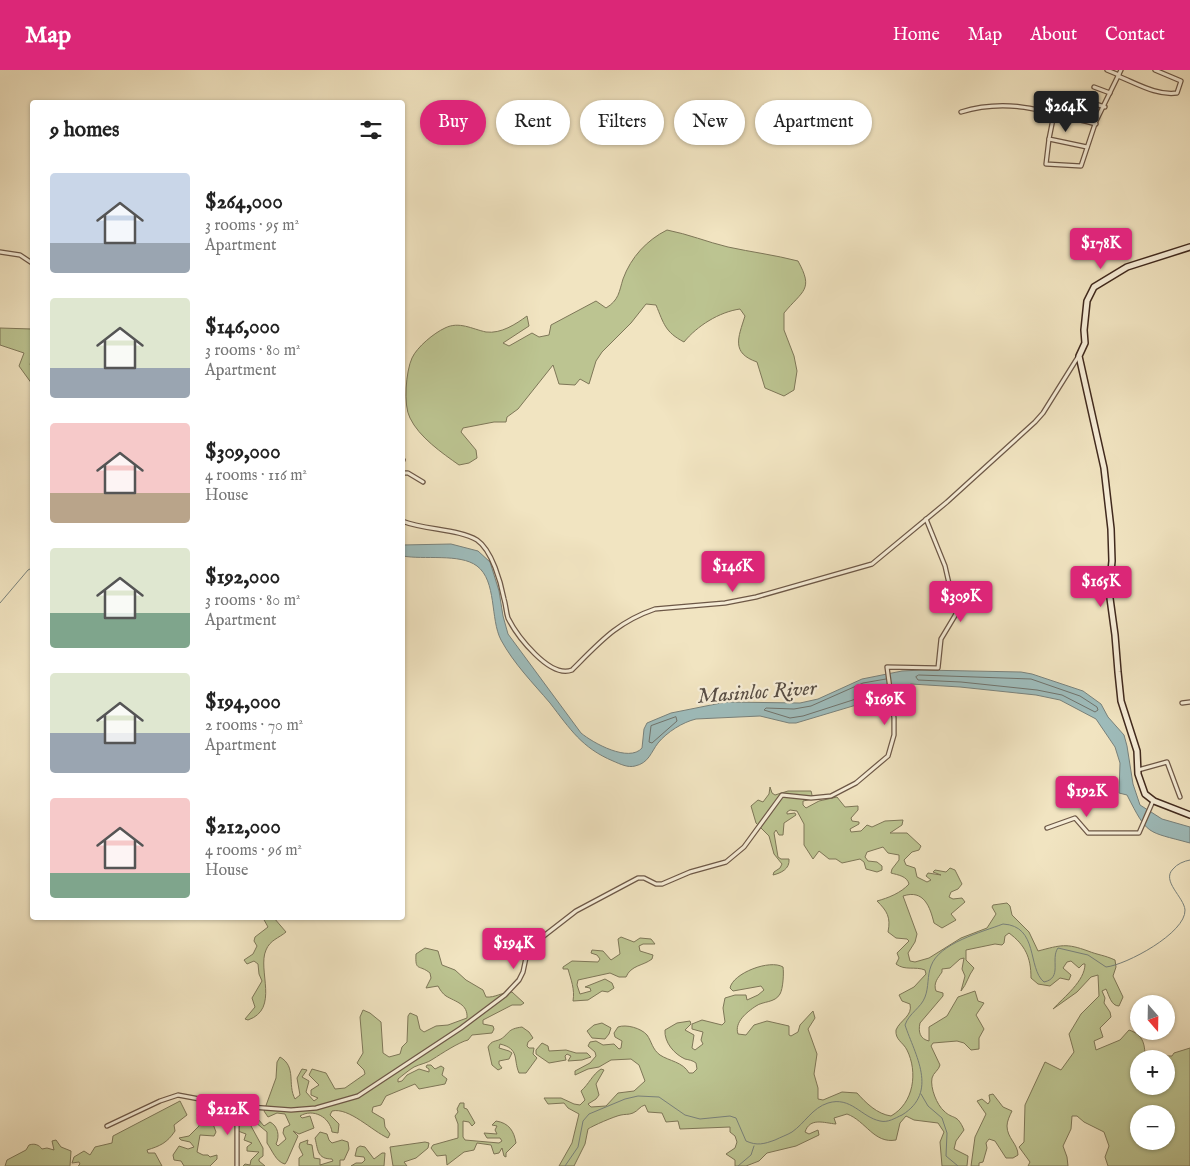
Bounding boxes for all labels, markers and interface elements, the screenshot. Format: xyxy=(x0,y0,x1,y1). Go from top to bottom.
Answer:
text: Map xyxy=(25,20,71,51)
text: Home xyxy=(893,24,940,47)
text: Map xyxy=(968,24,1002,47)
text: About xyxy=(1030,24,1077,47)
text: Contact xyxy=(1105,24,1165,47)
pin: $264K xyxy=(1031,90,1101,133)
text: $264K xyxy=(1045,97,1087,117)
chip: Buy xyxy=(420,100,486,145)
chip: Rent xyxy=(496,100,570,145)
chip: Filters xyxy=(580,100,664,145)
chip: New xyxy=(674,100,745,145)
chip: Apartment xyxy=(755,100,872,145)
icon: filters xyxy=(357,116,385,144)
text: 9 homes xyxy=(50,117,119,144)
text: $264,000 xyxy=(205,189,283,216)
icon: home xyxy=(90,193,150,253)
text: 3 rooms · 95 m² xyxy=(205,216,299,236)
pin: $178K xyxy=(1066,228,1136,270)
text: $178K xyxy=(1081,234,1121,254)
text: Apartment xyxy=(205,236,276,256)
text: $146,000 xyxy=(205,314,280,341)
icon: home xyxy=(90,318,150,378)
text: 3 rooms · 80 m² xyxy=(205,341,301,361)
text: Apartment xyxy=(205,361,276,381)
text: $309,000 xyxy=(205,439,281,466)
icon: home xyxy=(90,443,150,503)
text: 4 rooms · 116 m² xyxy=(205,466,307,486)
text: House xyxy=(205,486,248,506)
pin: $146K xyxy=(698,550,768,593)
text: $146K xyxy=(713,557,753,577)
text: $192,000 xyxy=(205,564,280,591)
pin: $165K xyxy=(1066,566,1136,608)
icon: home xyxy=(90,568,150,628)
text: $165K xyxy=(1082,572,1120,592)
pin: $309K xyxy=(926,580,996,623)
text: $309K xyxy=(940,587,982,607)
text: 3 rooms · 80 m² xyxy=(205,591,301,611)
text: Apartment xyxy=(205,611,276,631)
water label: Masinloc River xyxy=(696,675,818,711)
pin: $169K xyxy=(850,684,920,726)
text: $194,000 xyxy=(205,689,281,716)
text: $169K xyxy=(865,690,905,710)
icon: home xyxy=(90,693,150,753)
text: 2 rooms · 70 m² xyxy=(205,716,303,736)
text: Apartment xyxy=(205,736,276,756)
pin: $192K xyxy=(1052,776,1122,818)
text: $192K xyxy=(1067,782,1107,802)
text: $212,000 xyxy=(205,814,281,841)
icon: home xyxy=(90,818,150,878)
text: 4 rooms · 96 m² xyxy=(205,841,302,861)
text: House xyxy=(205,861,248,881)
pin: $194K xyxy=(479,928,549,970)
text: $194K xyxy=(493,934,535,954)
north arrow xyxy=(1130,995,1175,1040)
map controls xyxy=(1130,995,1175,1150)
button: + xyxy=(1130,1050,1175,1095)
pin: $212K xyxy=(193,1094,263,1136)
text: $212K xyxy=(207,1100,249,1120)
button: − xyxy=(1130,1105,1175,1150)

